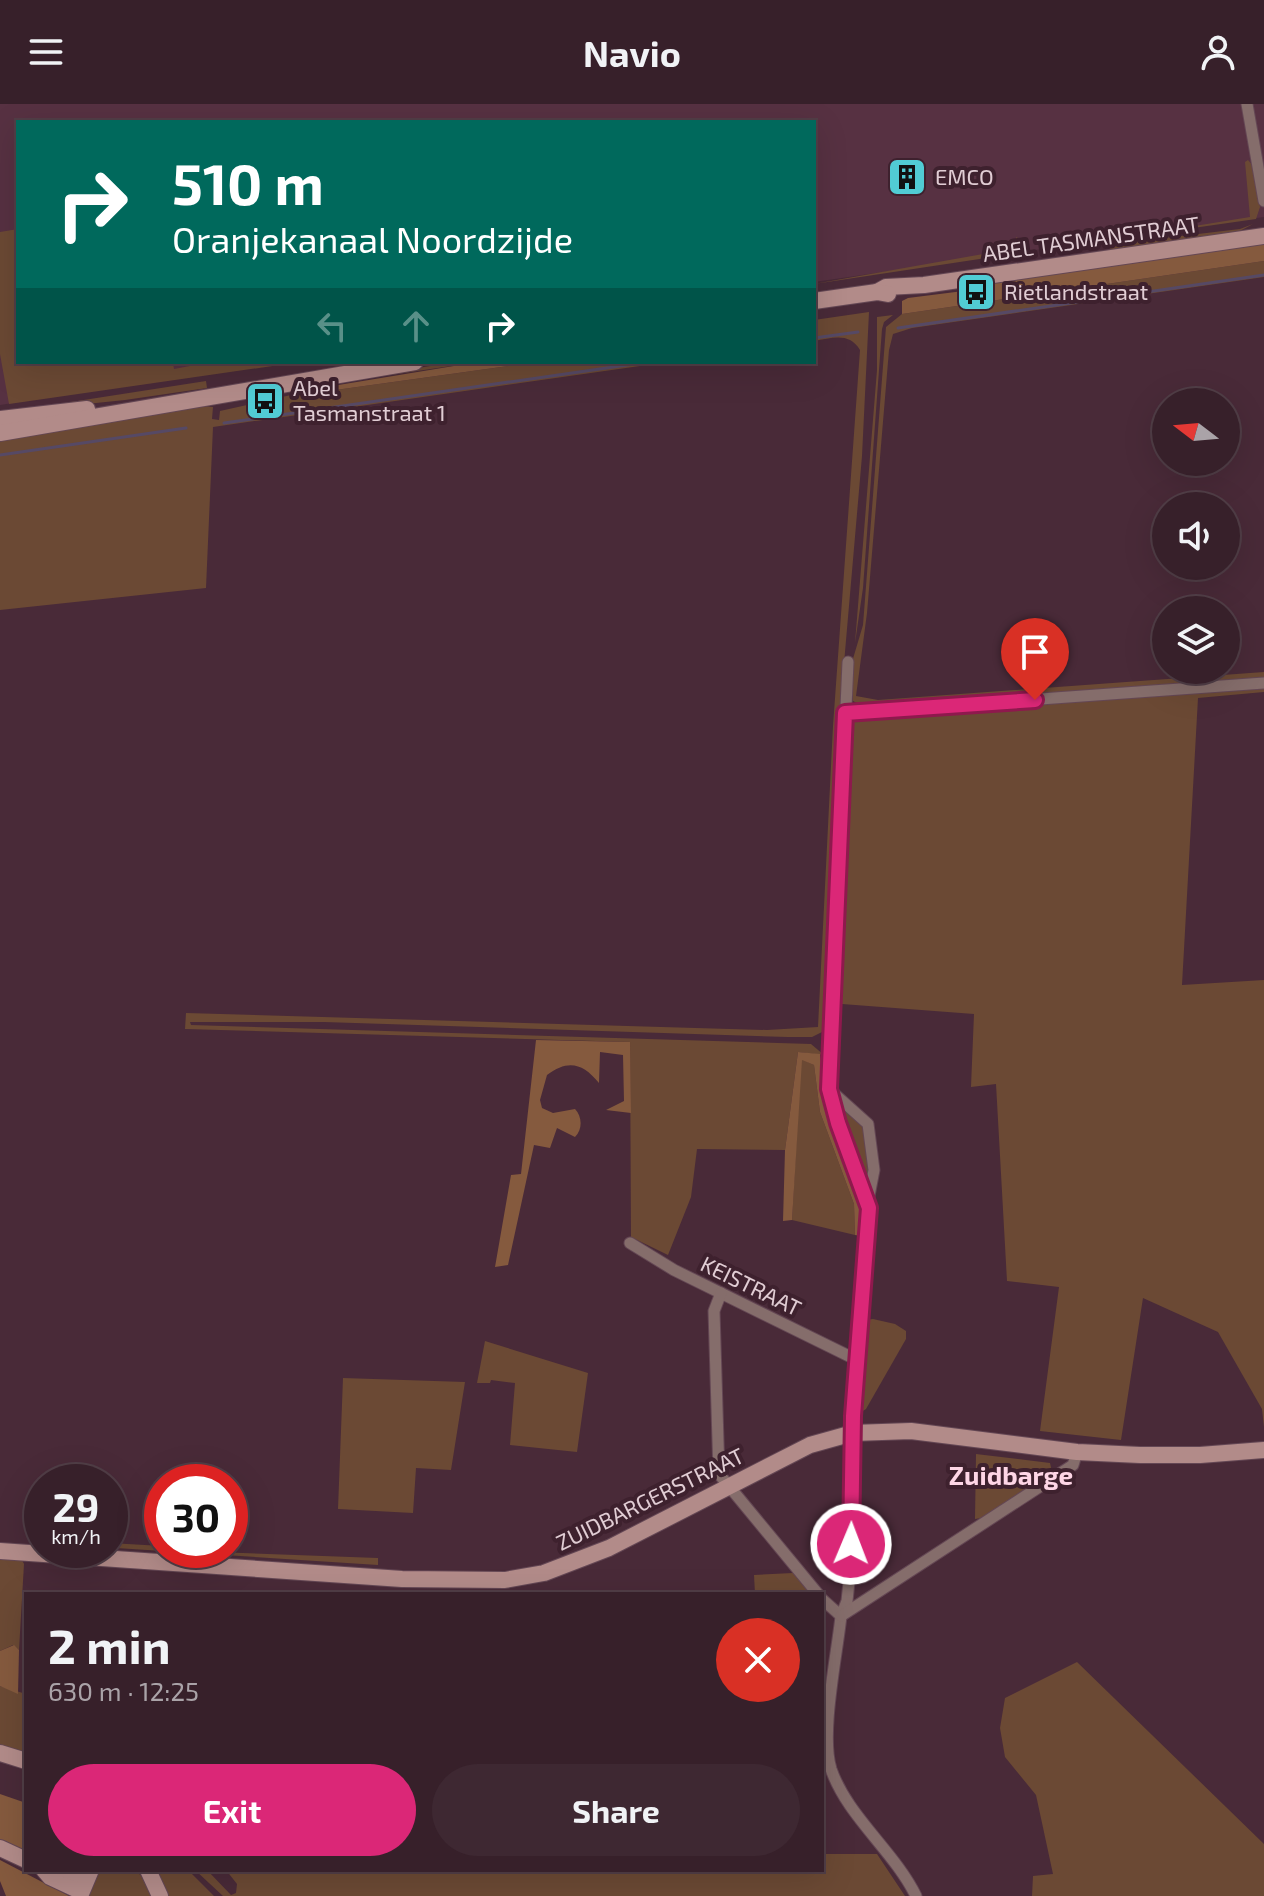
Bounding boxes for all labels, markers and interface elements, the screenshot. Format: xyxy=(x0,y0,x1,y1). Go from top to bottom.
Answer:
icon: menu xyxy=(24,30,68,74)
icon: person xyxy=(1196,30,1240,74)
text: Navio xyxy=(583,31,681,74)
text: 510 m xyxy=(172,149,324,216)
icon: right xyxy=(40,152,144,256)
building icon: EMCO xyxy=(886,156,928,198)
place label: EMCO xyxy=(935,163,994,189)
street label: ABEL TASMANSTRAAT xyxy=(981,210,1201,266)
text: Oranjekanaal Noordzijde xyxy=(172,217,573,260)
bus stop icon: Rietlandstraat xyxy=(955,271,997,313)
place label: Rietlandstraat xyxy=(1004,278,1148,304)
icon: left xyxy=(310,304,354,348)
icon: ahead xyxy=(394,304,438,348)
icon: right xyxy=(478,304,522,348)
place label: Abel Tasmanstraat 1 xyxy=(293,374,446,425)
bus stop icon: Abel Tasmanstraat 1 xyxy=(244,380,286,422)
north arrow xyxy=(1152,388,1240,476)
map controls xyxy=(1152,388,1240,684)
button: sound xyxy=(1152,492,1240,580)
button: layers xyxy=(1152,596,1240,684)
pin xyxy=(1001,618,1069,700)
icon: arrive xyxy=(1013,630,1057,674)
street label: KEISTRAAT xyxy=(697,1250,806,1321)
street label: ZUIDBARGERSTRAAT xyxy=(551,1441,748,1555)
district label: Zuidbarge xyxy=(949,1459,1073,1490)
speed limit sign: 30 xyxy=(144,1464,248,1568)
text: 29 xyxy=(53,1482,99,1530)
position arrow xyxy=(809,1502,893,1586)
text: km/h xyxy=(51,1524,101,1548)
text: 2 min xyxy=(48,1616,171,1674)
button: close xyxy=(716,1618,800,1702)
text: 630 m · 12:25 xyxy=(48,1675,199,1706)
button: Exit xyxy=(48,1764,416,1856)
button: Share xyxy=(432,1764,800,1856)

